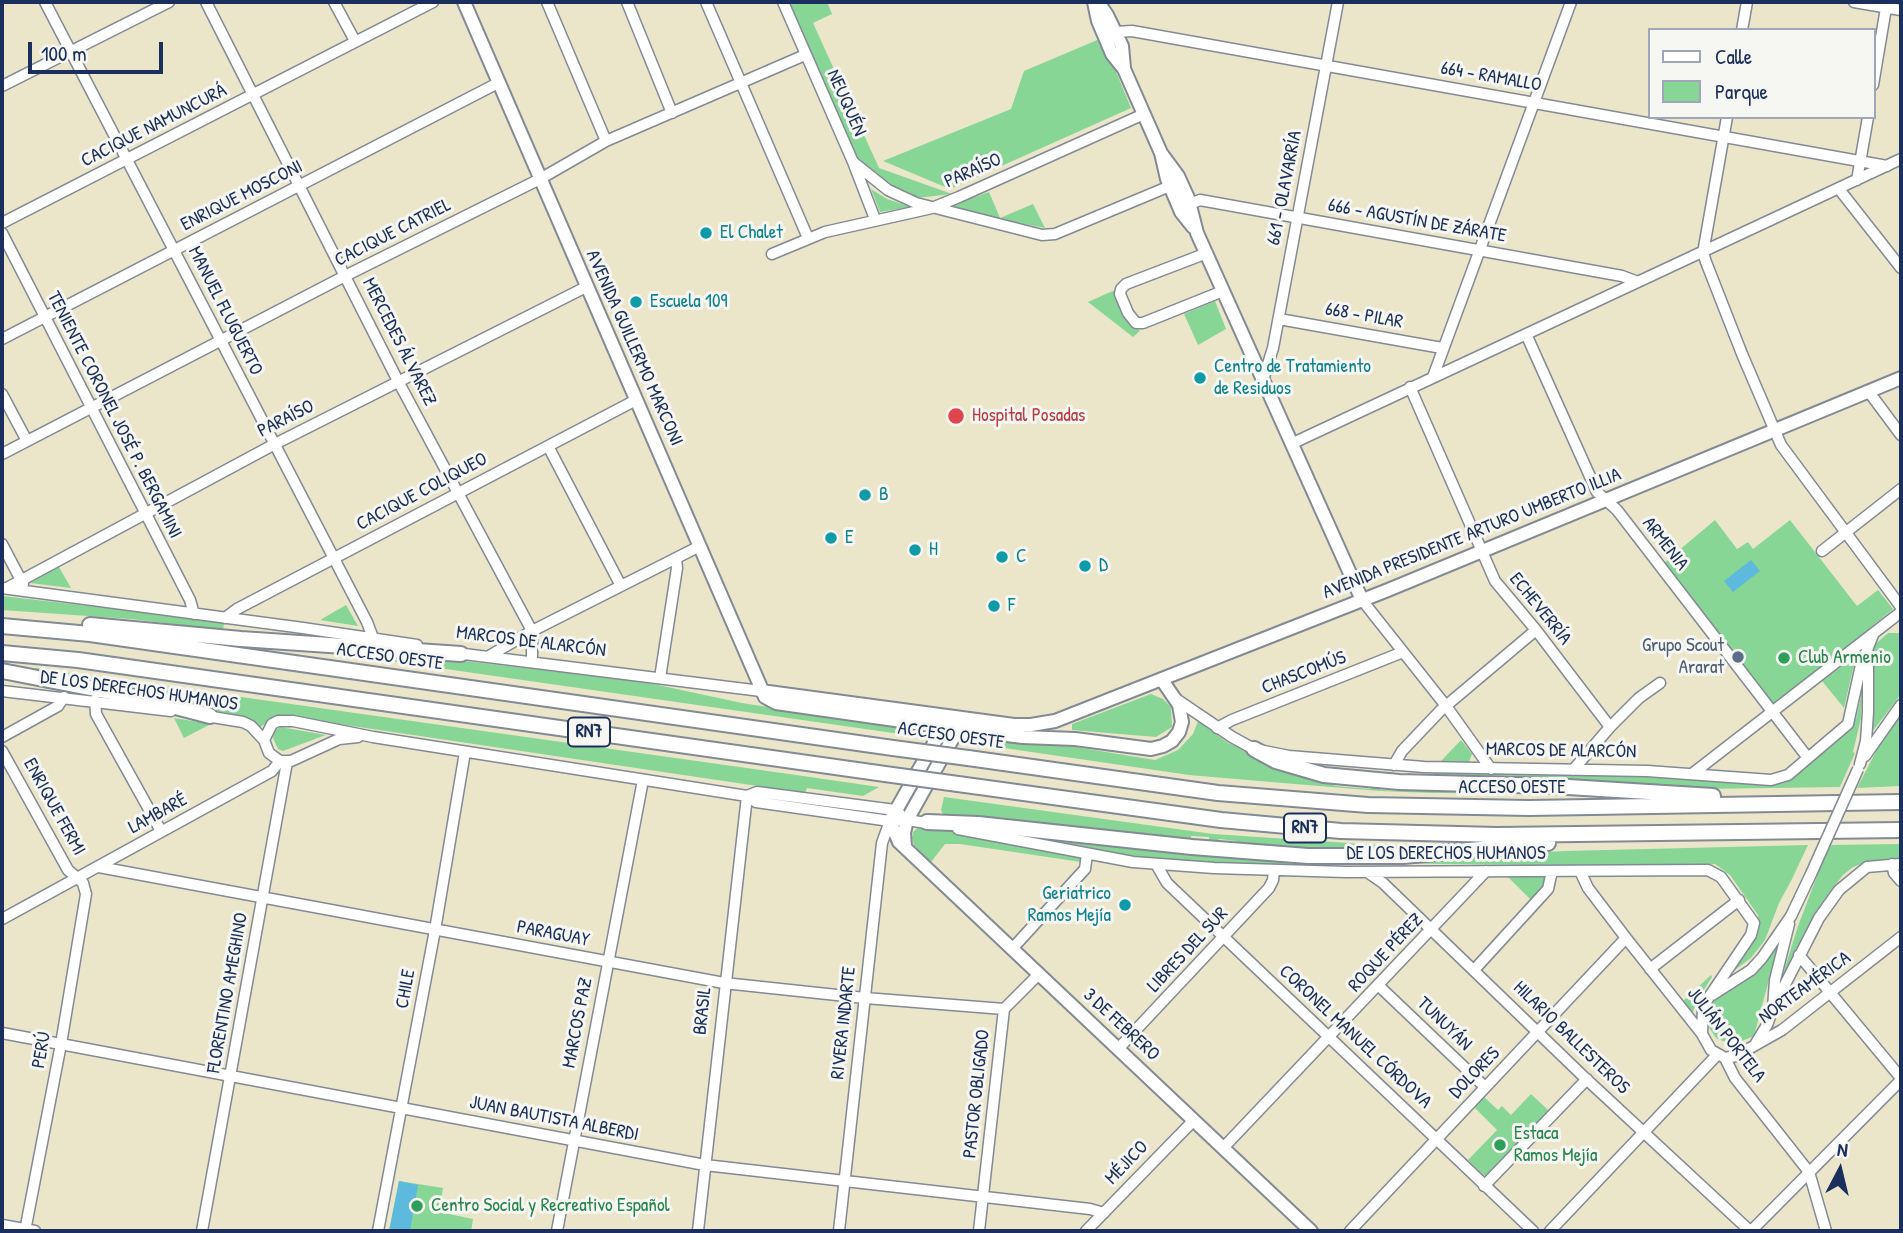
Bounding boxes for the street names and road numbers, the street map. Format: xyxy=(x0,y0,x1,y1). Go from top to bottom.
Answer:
street label: 664 - RAMALLO xyxy=(1439,57,1543,97)
street label: NEUQUÉN xyxy=(821,66,871,140)
street label: CACIQUE NAMUNCURÁ xyxy=(77,79,231,173)
street label: 661 - OLAVARRÍA xyxy=(1263,129,1307,247)
street label: PARAÍSO xyxy=(941,148,1005,194)
street label: ENRIQUE MOSCONI xyxy=(177,156,307,236)
street label: CACIQUE CATRIEL xyxy=(331,194,455,272)
street label: 666 - AGUSTÍN DE ZÁRATE xyxy=(1326,194,1508,248)
street label: MANUEL FLUGUERTO xyxy=(183,243,267,379)
street label: AVENIDA GUILLERMO MARCONI xyxy=(581,247,687,449)
street label: MERCEDES ÁLVAREZ xyxy=(357,274,441,410)
street label: TENIENTE CORONEL JOSÉ P. BERGAMINI xyxy=(42,288,186,542)
street label: 668 - PILAR xyxy=(1323,298,1405,334)
street label: PARAÍSO xyxy=(254,395,318,443)
street label: CACIQUE COLIQUEO xyxy=(353,448,491,536)
street label: AVENIDA PRESIDENTE ARTURO UMBERTO ILLIA xyxy=(1320,464,1624,604)
street label: ARMENIA xyxy=(1637,513,1693,575)
street label: ECHEVERRÍA xyxy=(1504,568,1576,650)
street label: MARCOS DE ALARCÓN xyxy=(455,622,607,662)
street label: ACCESO OESTE xyxy=(335,638,445,676)
street label: CHASCOMÚS xyxy=(1258,646,1350,700)
street label: DE LOS DERECHOS HUMANOS xyxy=(39,666,239,716)
street label: ACCESO OESTE xyxy=(896,717,1006,755)
road number: RN7 xyxy=(568,718,610,746)
street label: MARCOS DE ALARCÓN xyxy=(1486,738,1636,764)
street label: ENRIQUE FERMI xyxy=(18,755,90,859)
street label: ACCESO OESTE xyxy=(1458,777,1566,799)
street label: LAMBARÉ xyxy=(125,789,191,839)
road number: RN7 xyxy=(1284,814,1326,842)
street label: DE LOS DERECHOS HUMANOS xyxy=(1346,843,1546,865)
street label: LIBRES DEL SUR xyxy=(1143,903,1233,997)
street label: ROQUE PÉREZ xyxy=(1344,909,1428,997)
street label: FLORENTINO AMEGHINO xyxy=(203,911,253,1075)
street label: PARAGUAY xyxy=(515,916,591,952)
street label: NORTEAMÉRICA xyxy=(1754,947,1856,1029)
street label: CORONEL MANUEL CÓRDOVA xyxy=(1274,960,1436,1114)
street label: RIVERA INDARTE xyxy=(827,966,861,1080)
street label: CHILE xyxy=(391,968,421,1010)
street label: MARCOS PAZ xyxy=(558,976,598,1070)
street label: HILARIO BALLESTEROS xyxy=(1508,977,1634,1099)
street label: JULIÁN PORTELA xyxy=(1682,983,1770,1087)
street label: 3 DE FEBRERO xyxy=(1078,984,1164,1066)
street label: BRASIL xyxy=(689,986,717,1036)
street label: TUNUYÁN xyxy=(1412,992,1476,1056)
street label: PASTOR OBLIGADO xyxy=(959,1029,995,1159)
street label: PERÚ xyxy=(28,1030,56,1070)
street label: DOLORES xyxy=(1445,1042,1505,1104)
street label: JUAN BAUTISTA ALBERDI xyxy=(468,1091,640,1147)
street label: MÉJICO xyxy=(1101,1136,1153,1190)

